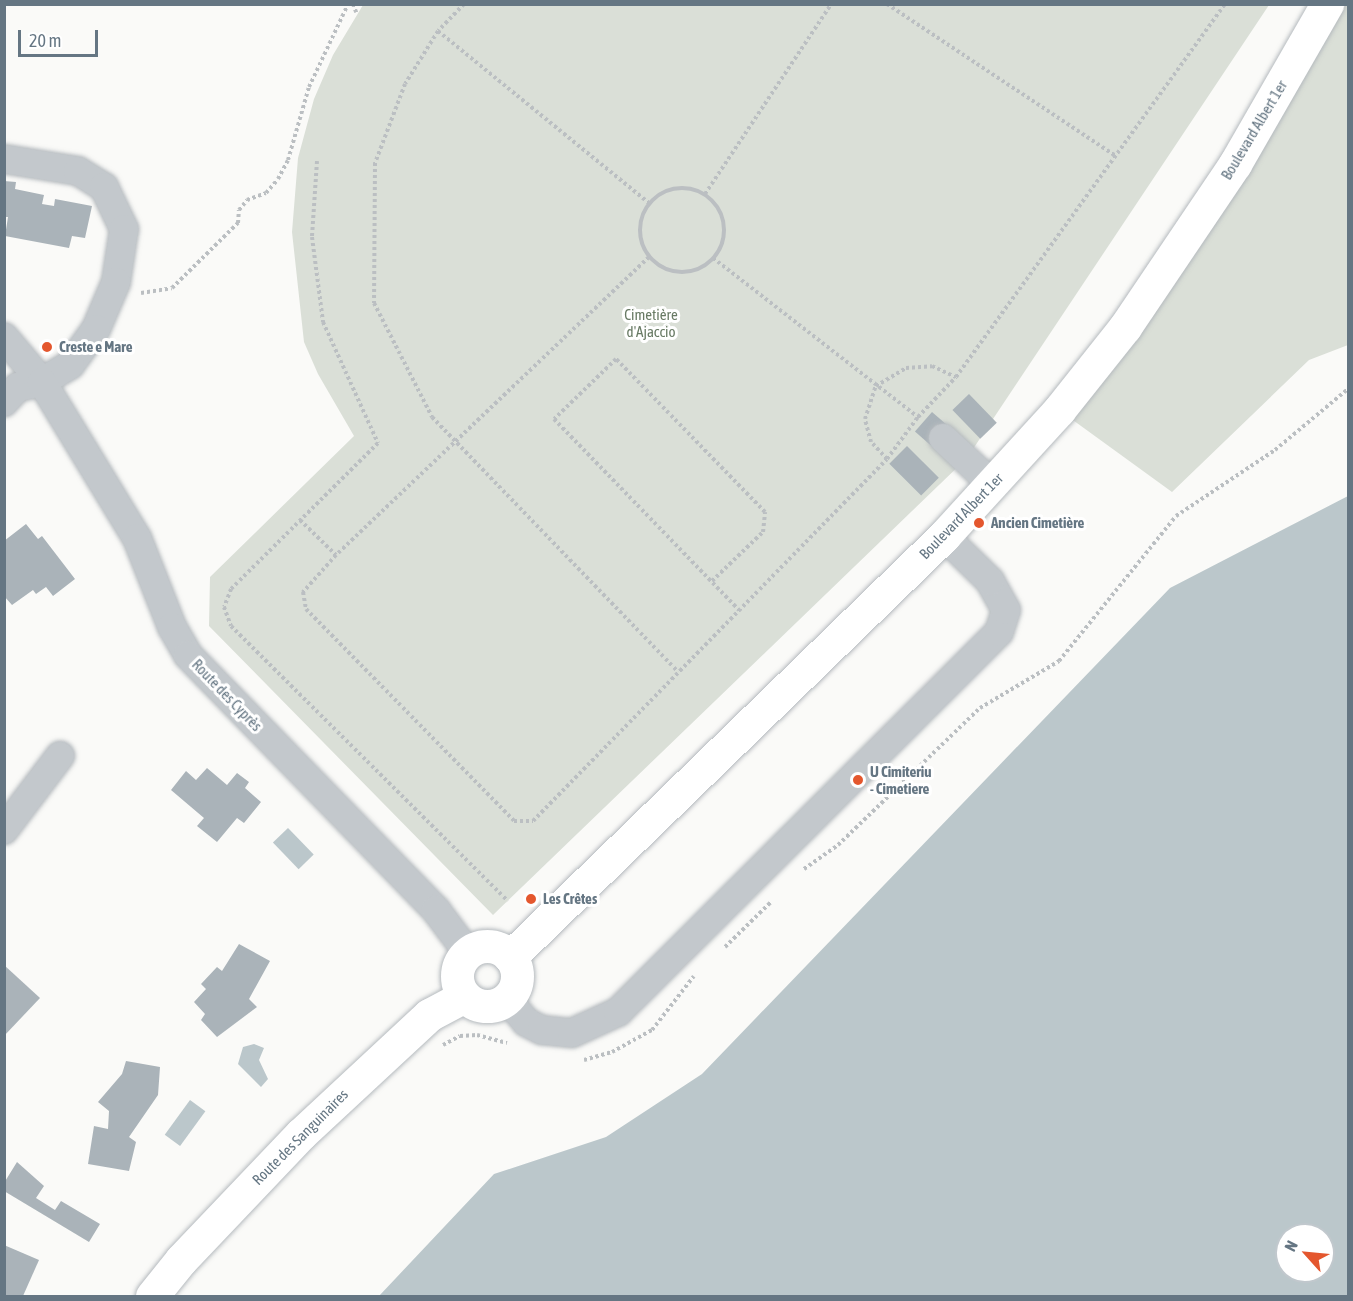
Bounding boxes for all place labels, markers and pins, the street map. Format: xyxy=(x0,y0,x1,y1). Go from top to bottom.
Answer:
place label: Creste e Mare xyxy=(59,338,132,356)
marker: Creste e Mare xyxy=(40,340,54,354)
place label: Ancien Cimetière xyxy=(991,514,1084,532)
marker: Ancien Cimetière xyxy=(972,516,986,530)
place label: U Cimiteriu - Cimetiere xyxy=(870,762,931,797)
marker: U Cimiteriu - Cimetiere xyxy=(851,773,865,787)
place label: Les Crêtes xyxy=(543,890,597,908)
marker: Les Crêtes xyxy=(524,892,538,906)

